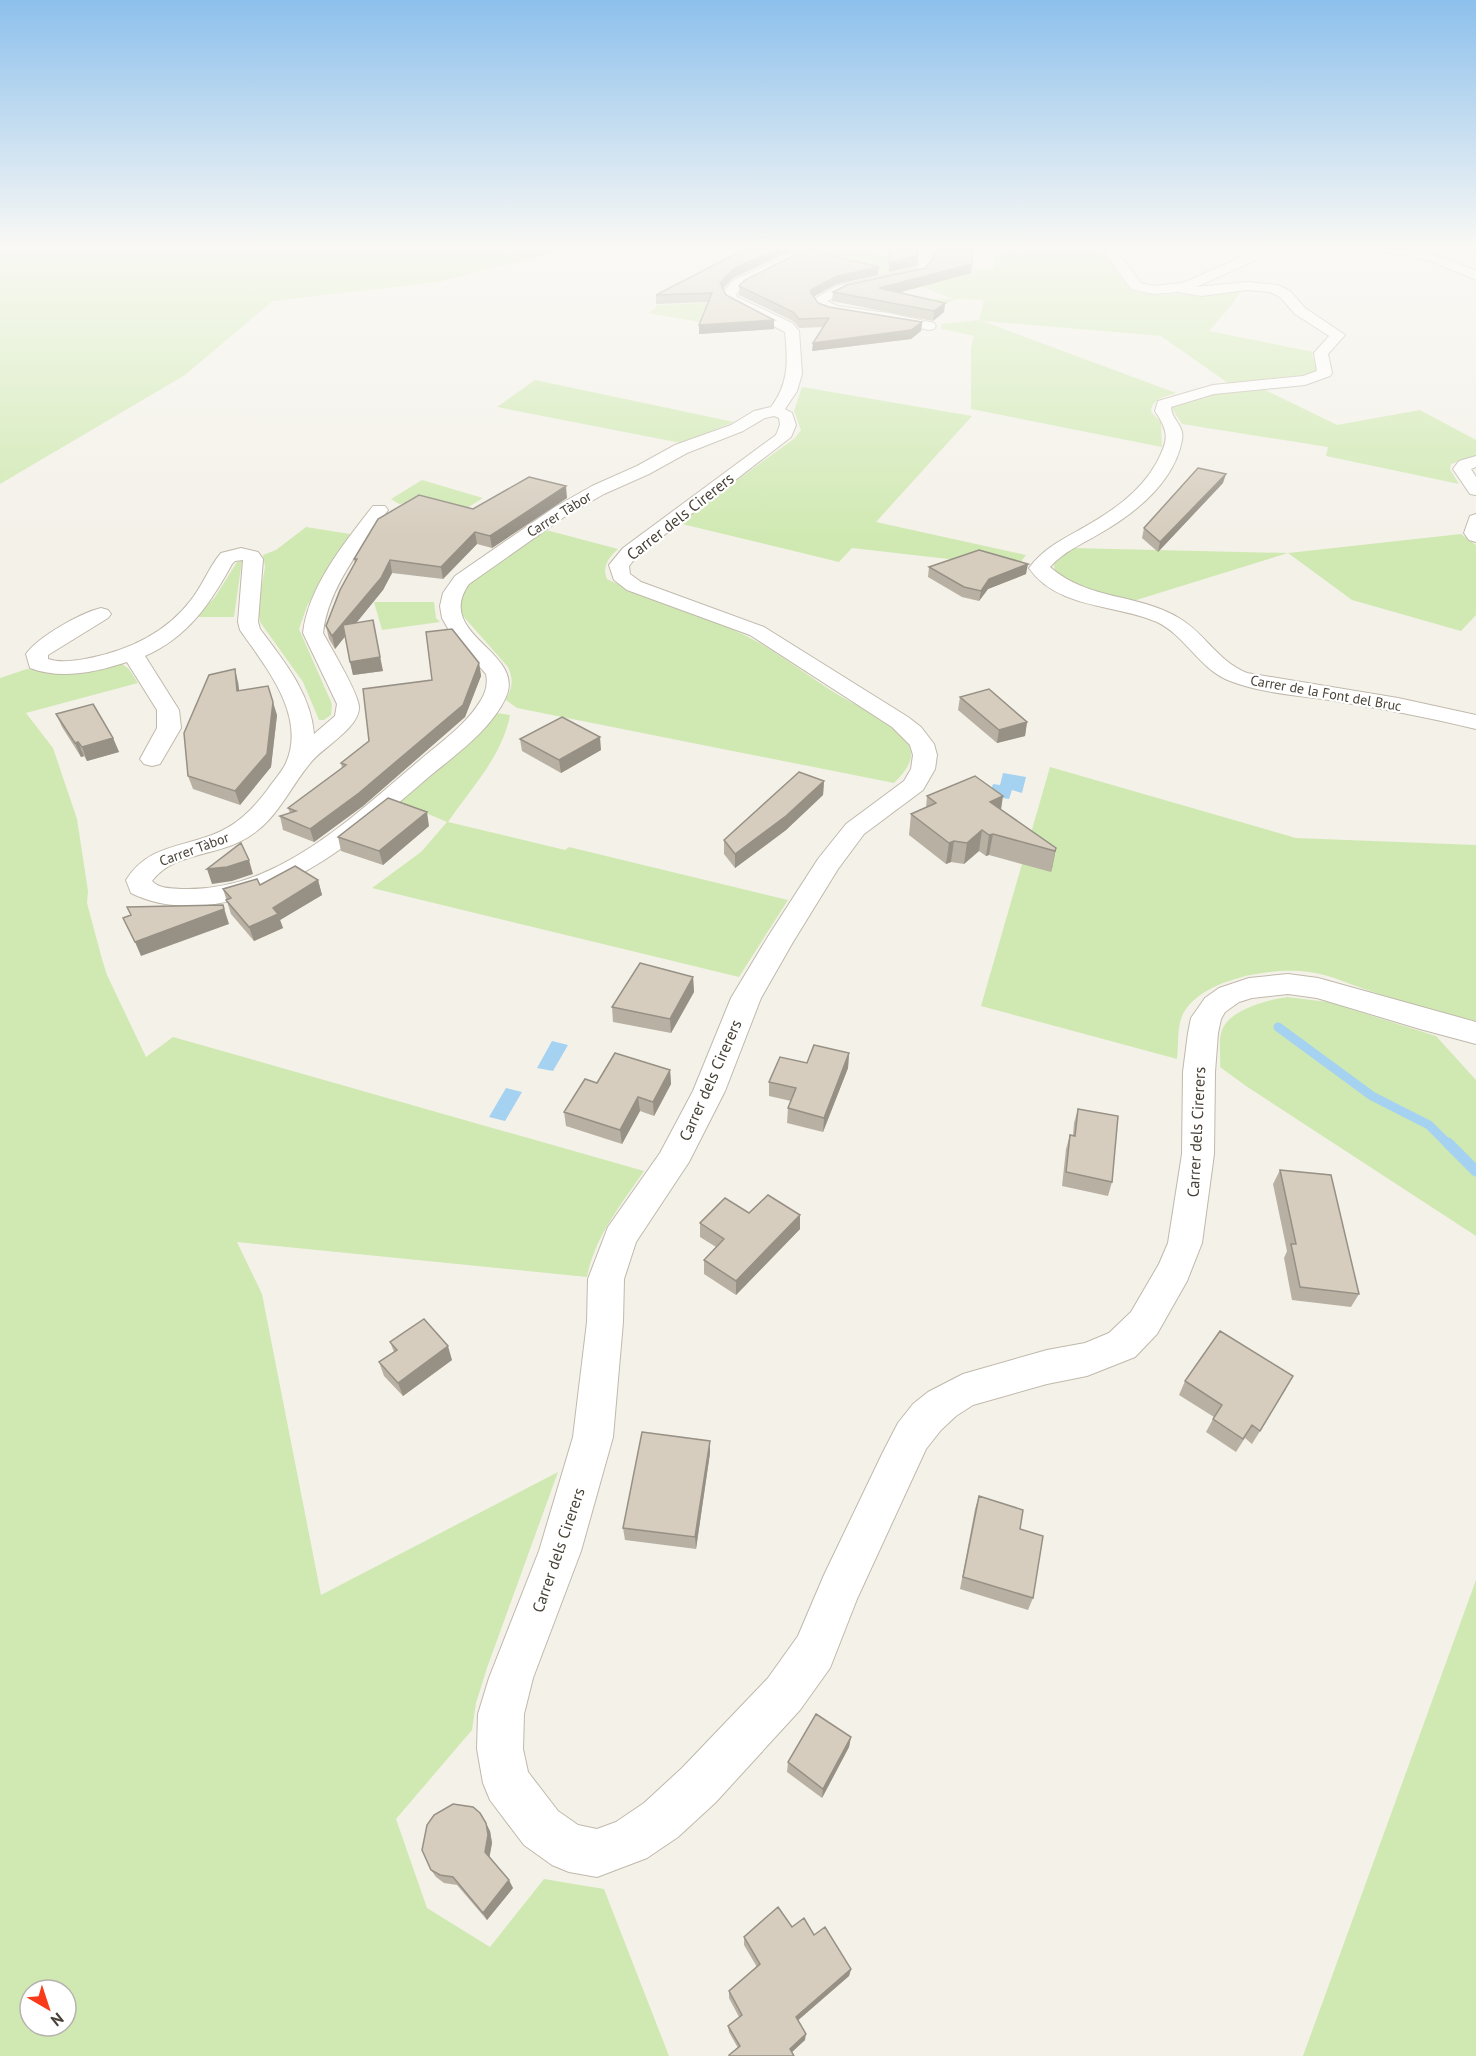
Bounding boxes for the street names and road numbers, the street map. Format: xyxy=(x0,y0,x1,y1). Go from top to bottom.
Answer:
street label: Carrer dels Cirerers xyxy=(622,468,738,564)
street label: Carrer Tàbor xyxy=(523,487,595,541)
street label: Carrer de la Font del Bruc xyxy=(1249,671,1403,715)
street label: Carrer Tàbor xyxy=(157,828,232,870)
street label: Carrer dels Cirerers xyxy=(674,1016,746,1144)
street label: Carrer dels Cirerers xyxy=(1183,1066,1209,1198)
street label: Carrer dels Cirerers xyxy=(527,1485,589,1615)

